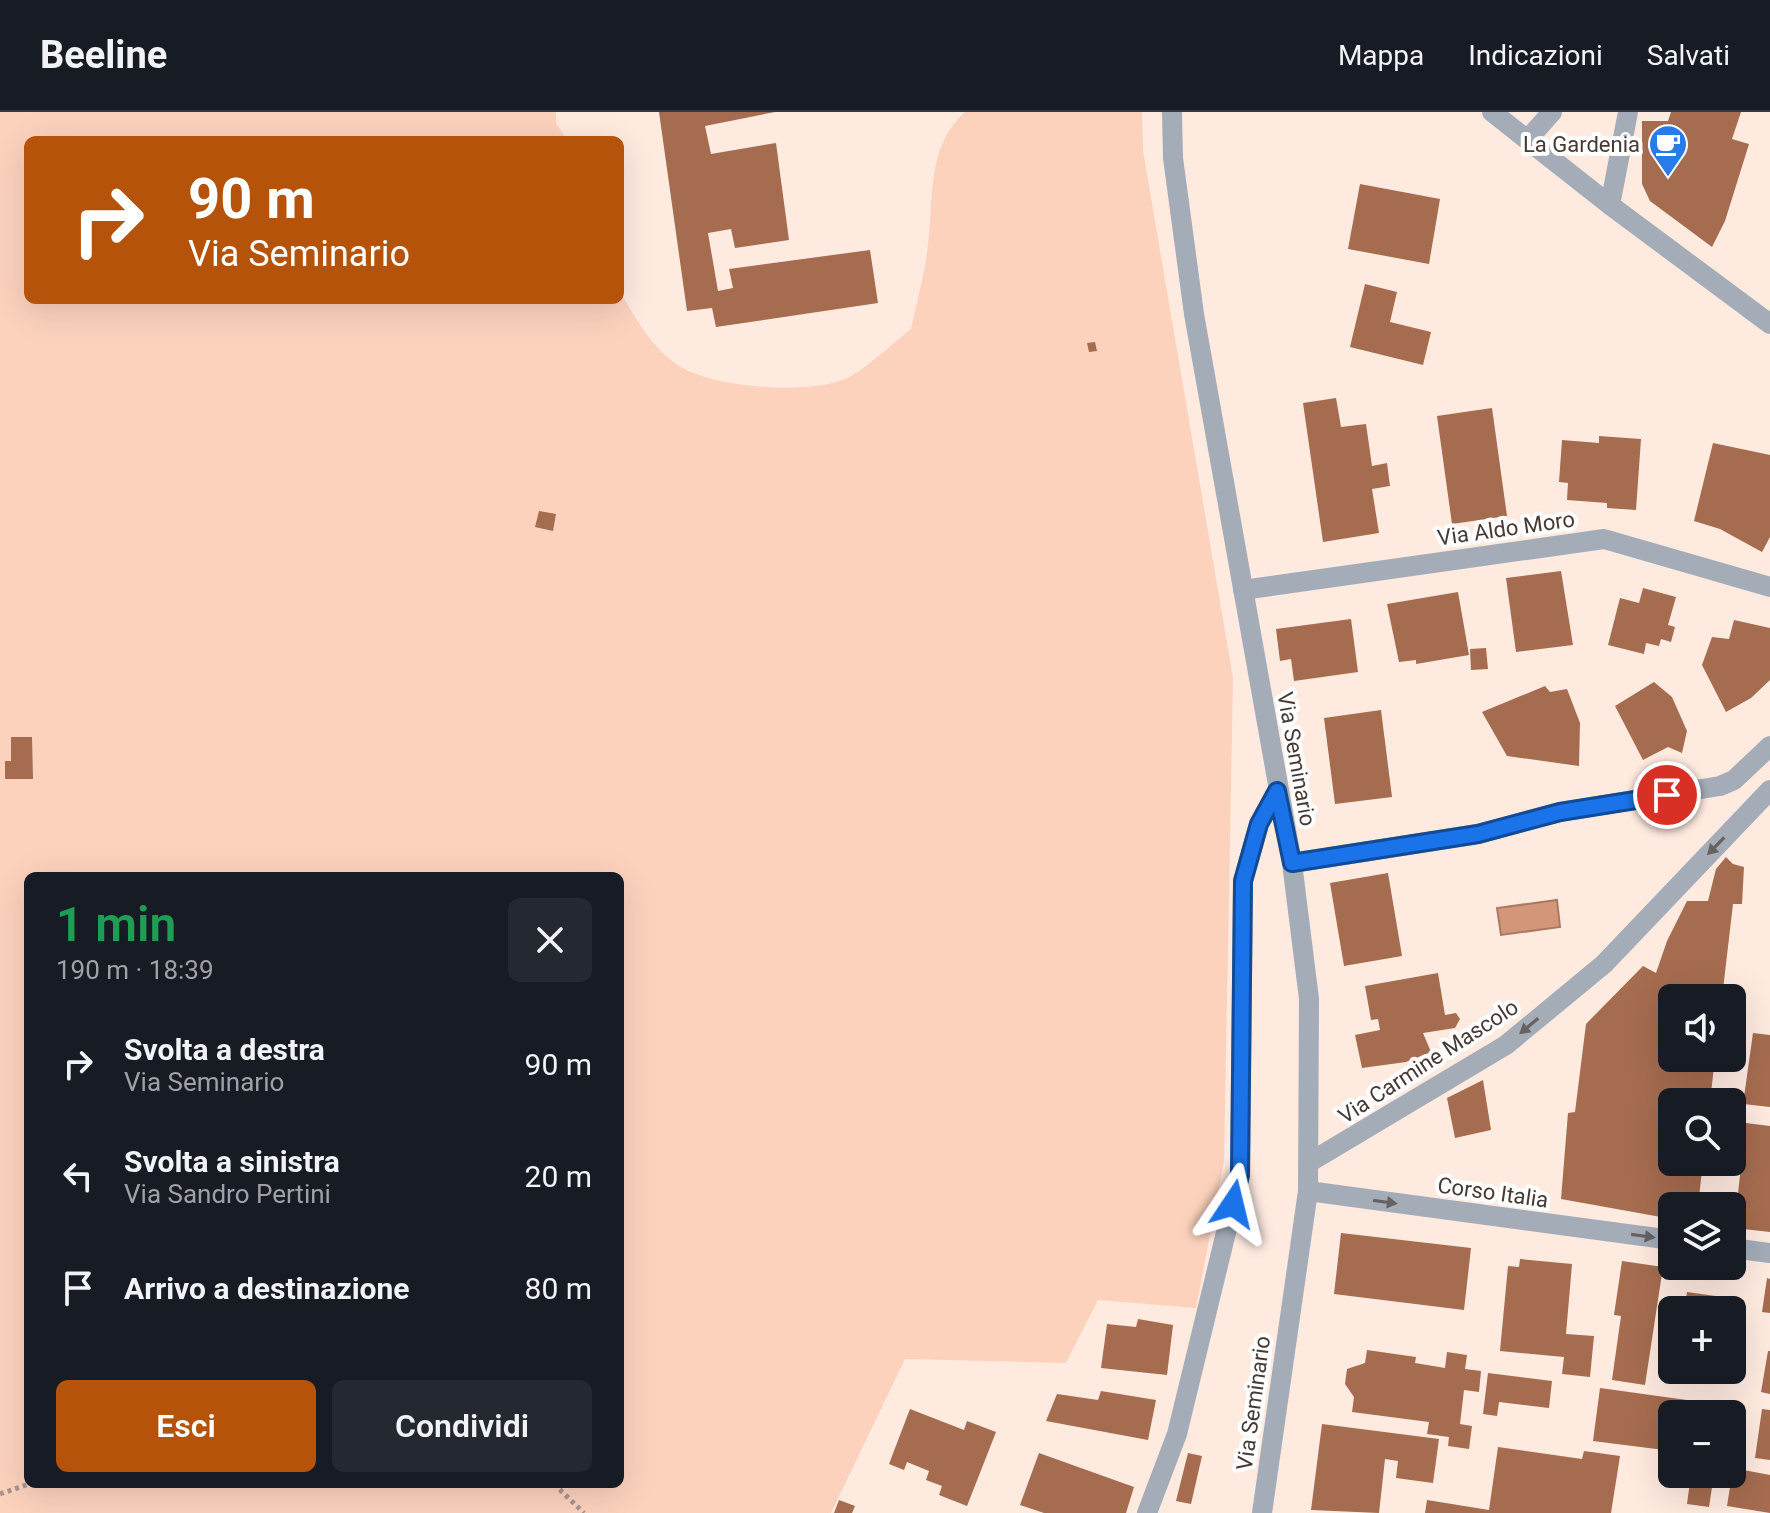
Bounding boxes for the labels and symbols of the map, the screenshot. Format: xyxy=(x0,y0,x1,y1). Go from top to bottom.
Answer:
cafe icon: La Gardenia xyxy=(1647,123,1689,178)
place label: La Gardenia xyxy=(1523,132,1640,157)
street label: Via Aldo Moro xyxy=(1436,506,1576,551)
street label: Via Seminario xyxy=(1272,690,1321,828)
pin xyxy=(1633,761,1701,829)
one-way arrow xyxy=(1707,836,1726,855)
street label: Via Carmine Mascolo xyxy=(1334,994,1523,1129)
one-way arrow xyxy=(1519,1017,1539,1034)
position arrow xyxy=(1191,1162,1275,1246)
street label: Corso Italia xyxy=(1436,1172,1550,1213)
one-way arrow xyxy=(1373,1195,1398,1208)
one-way arrow xyxy=(1631,1230,1656,1243)
street label: Via Seminario xyxy=(1232,1334,1275,1472)

